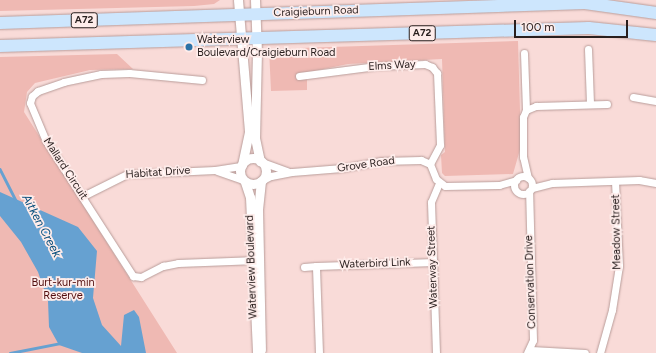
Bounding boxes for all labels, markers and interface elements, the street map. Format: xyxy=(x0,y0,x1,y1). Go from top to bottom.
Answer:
street label: Craigieburn Road xyxy=(273,4,359,20)
road number: A72 xyxy=(70,12,98,28)
scale bar xyxy=(516,12,630,38)
text: 100 m xyxy=(521,20,555,34)
road number: A72 xyxy=(408,25,436,41)
place label: Waterview Boulevard/Craigieburn Road xyxy=(197,34,335,60)
marker: Waterview Boulevard/Craigieburn Road xyxy=(184,42,194,52)
street label: Elms Way xyxy=(368,58,416,74)
street label: Mallard Circuit xyxy=(40,136,90,202)
street label: Grove Road xyxy=(336,154,396,176)
street label: Habitat Drive xyxy=(125,164,191,182)
water label: Aitken Creek xyxy=(18,192,64,260)
street label: Meadow Street xyxy=(610,194,624,270)
street label: Waterview Boulevard xyxy=(244,215,260,319)
street label: Waterway Street xyxy=(425,225,441,309)
street label: Conservation Drive xyxy=(523,235,539,329)
street label: Waterbird Link xyxy=(339,256,411,272)
park label: Burt-kur-min Reserve xyxy=(31,277,95,303)

